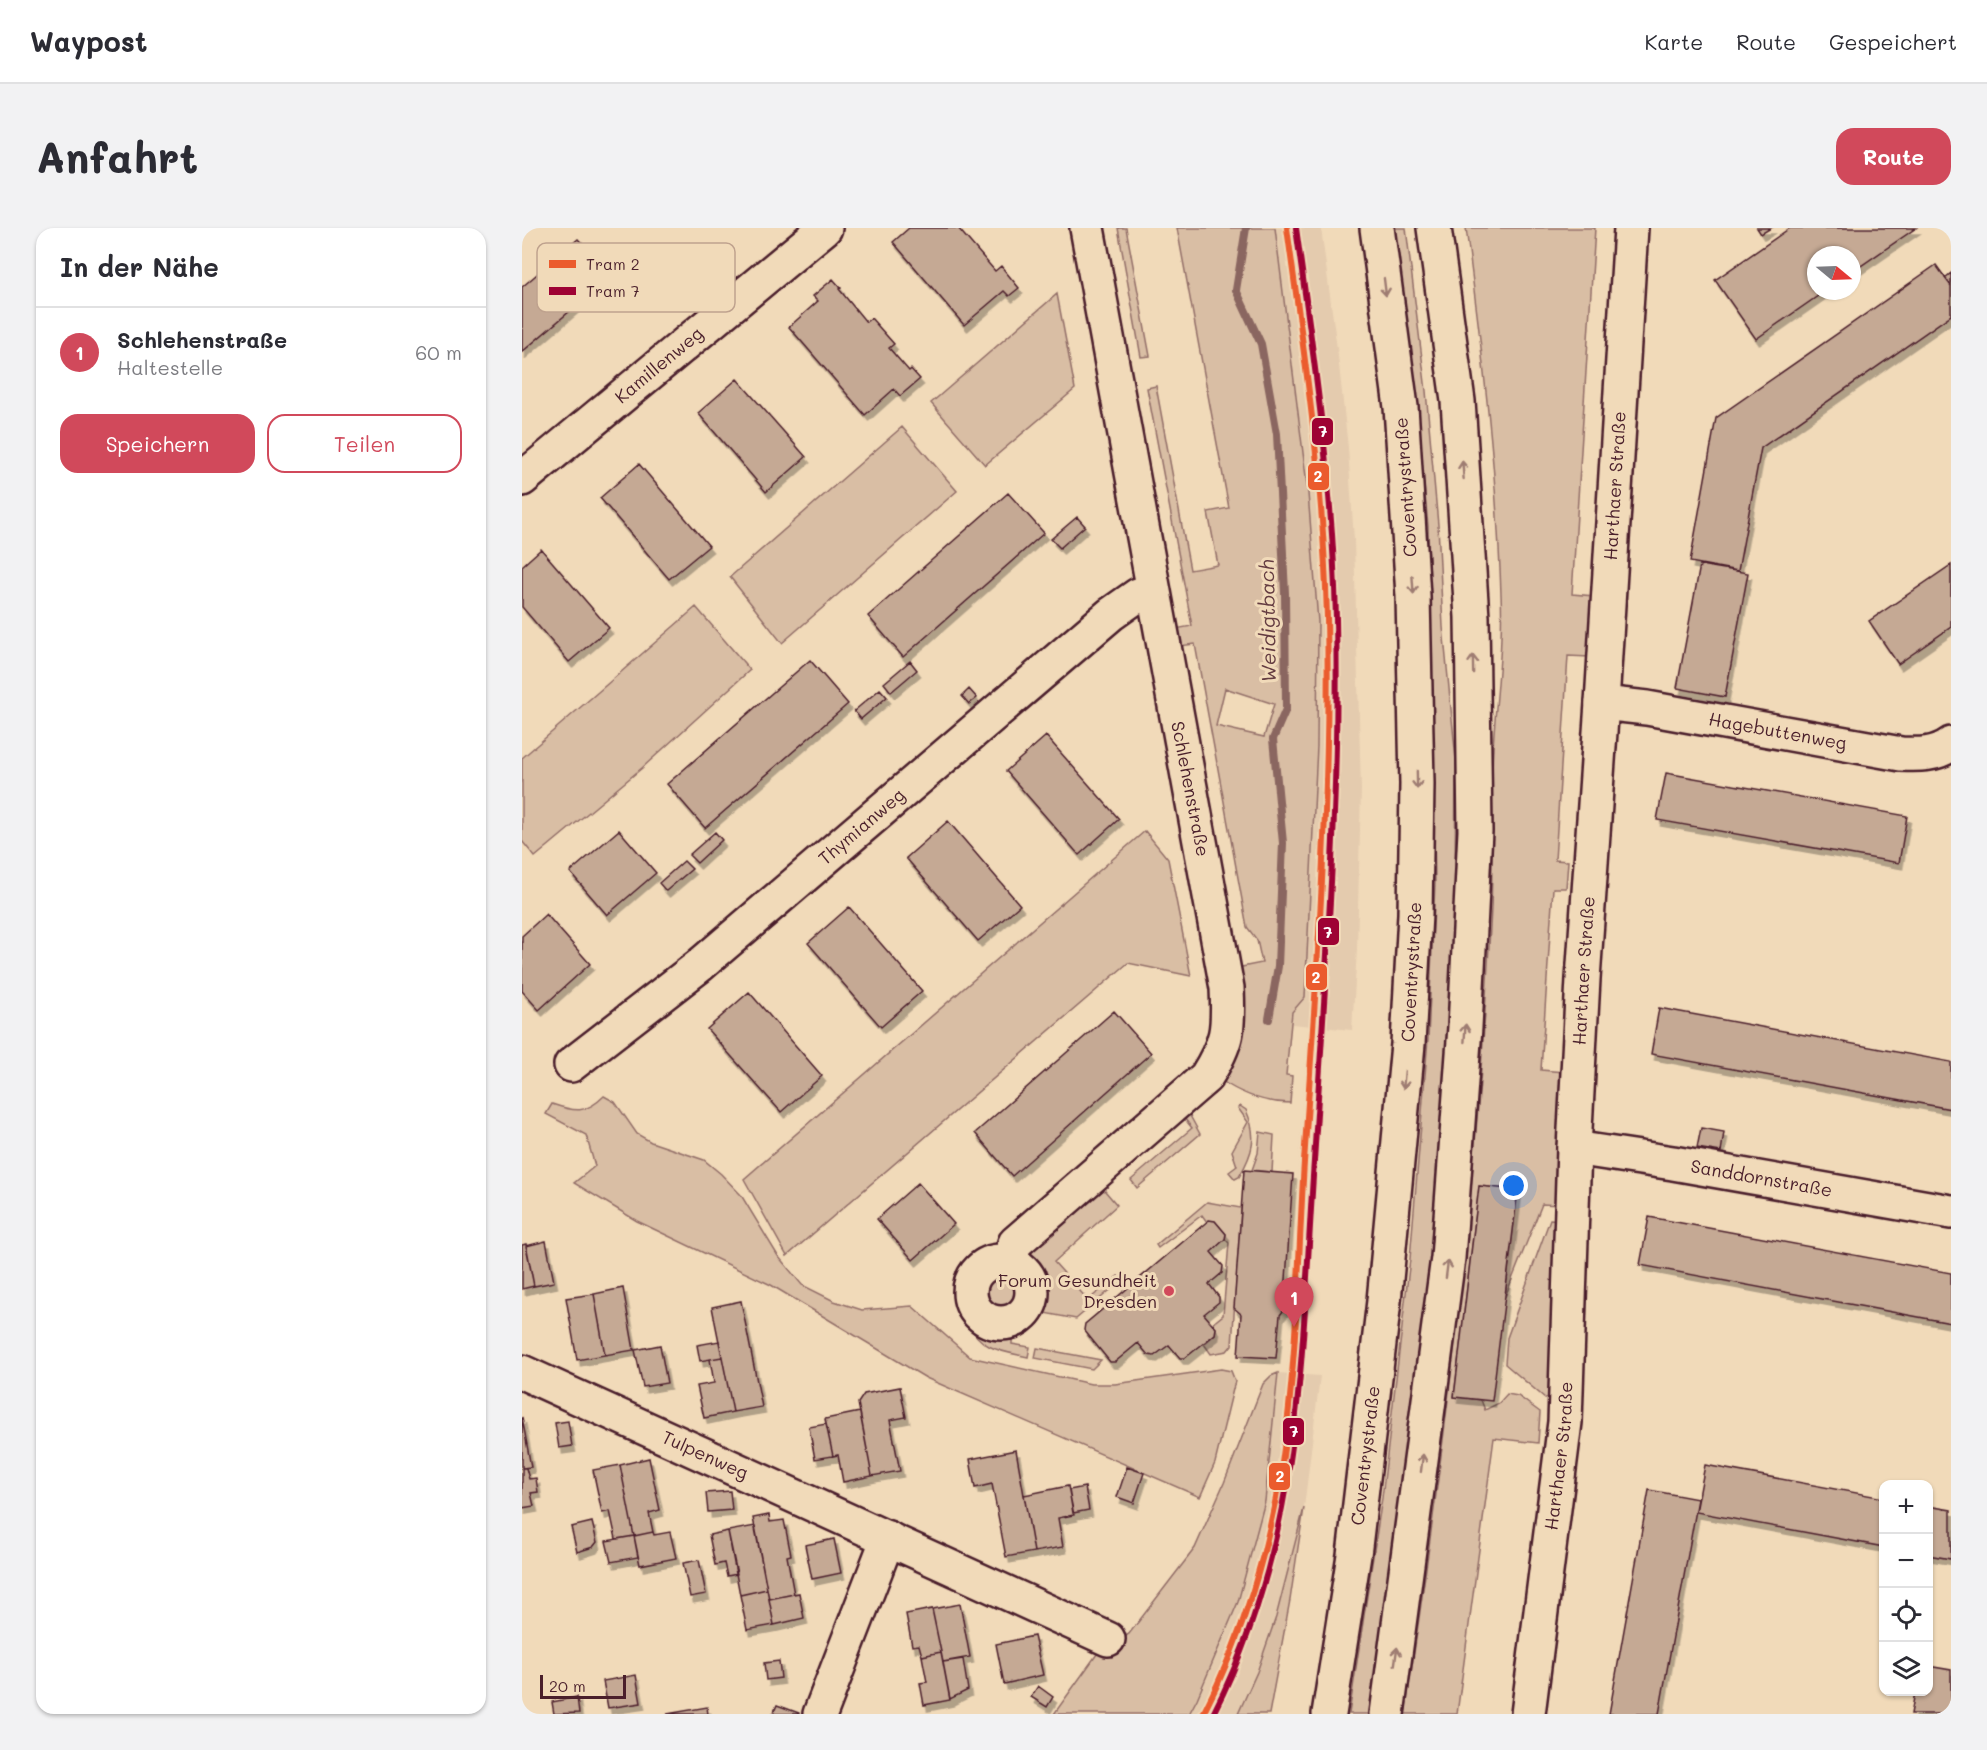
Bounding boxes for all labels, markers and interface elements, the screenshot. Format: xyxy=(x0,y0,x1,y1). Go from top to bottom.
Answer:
text: Waypost xyxy=(30,23,147,59)
text: Karte xyxy=(1645,28,1703,55)
text: Route xyxy=(1736,28,1796,55)
text: Gespeichert xyxy=(1829,28,1957,55)
button: Route xyxy=(1836,128,1951,185)
text: Anfahrt xyxy=(36,129,198,184)
legend xyxy=(537,243,735,312)
north arrow xyxy=(1807,246,1861,300)
text: In der Nähe xyxy=(60,250,219,284)
text: Tram 2 xyxy=(586,253,640,274)
one-way arrow xyxy=(1380,276,1391,296)
text: Tram 7 xyxy=(586,280,640,301)
street label: Kamillenweg xyxy=(609,321,708,408)
text: Schlehenstraße xyxy=(117,325,287,354)
text: 1 xyxy=(75,339,84,365)
text: 60 m xyxy=(415,339,462,365)
text: Haltestelle xyxy=(117,354,223,380)
street label: Harthaer Straße xyxy=(1598,410,1631,561)
button: Speichern xyxy=(60,414,255,473)
button: Teilen xyxy=(267,414,462,473)
street label: Coventrystraße xyxy=(1388,416,1422,558)
line badge: 7 xyxy=(1311,417,1334,446)
text: 7 xyxy=(1319,420,1328,441)
one-way arrow xyxy=(1457,460,1468,480)
line badge: 2 xyxy=(1307,462,1330,491)
text: 2 xyxy=(1314,465,1323,486)
water label: Weidigtbach xyxy=(1253,559,1281,683)
one-way arrow xyxy=(1407,575,1418,595)
one-way arrow xyxy=(1467,655,1479,675)
street label: Hagebuttenweg xyxy=(1707,706,1849,755)
street label: Schlehenstraße xyxy=(1166,719,1216,858)
one-way arrow xyxy=(1411,770,1423,790)
street label: Thymianweg xyxy=(813,782,909,870)
street label: Harthaer Straße xyxy=(1566,895,1600,1046)
street label: Coventrystraße xyxy=(1395,902,1426,1042)
line badge: 7 xyxy=(1317,917,1340,946)
text: 7 xyxy=(1324,921,1333,942)
line badge: 2 xyxy=(1305,963,1328,991)
text: 2 xyxy=(1312,966,1321,987)
one-way arrow xyxy=(1460,1024,1471,1044)
one-way arrow xyxy=(1398,1069,1409,1089)
street label: Sanddornstraße xyxy=(1689,1153,1834,1202)
your location xyxy=(1499,1171,1528,1200)
one-way arrow xyxy=(1441,1260,1452,1280)
place label: Forum Gesundheit Dresden xyxy=(998,1268,1157,1313)
pin: 1 xyxy=(1274,1278,1314,1327)
marker: Forum Gesundheit Dresden xyxy=(1162,1284,1176,1298)
street label: Harthaer Straße xyxy=(1538,1381,1577,1531)
street label: Coventrystraße xyxy=(1345,1385,1385,1527)
line badge: 7 xyxy=(1282,1417,1305,1446)
text: 7 xyxy=(1290,1420,1299,1441)
street label: Tulpenweg xyxy=(658,1424,752,1484)
one-way arrow xyxy=(1416,1453,1427,1473)
line badge: 2 xyxy=(1268,1462,1291,1491)
text: 2 xyxy=(1276,1465,1285,1486)
map controls xyxy=(1879,1480,1933,1696)
button: + xyxy=(1879,1480,1933,1534)
button: − xyxy=(1879,1534,1933,1588)
button: locate xyxy=(1879,1588,1933,1642)
button: layers xyxy=(1879,1642,1933,1696)
one-way arrow xyxy=(1390,1647,1401,1667)
scale bar xyxy=(540,1672,626,1700)
text: 20 m xyxy=(549,1675,586,1696)

